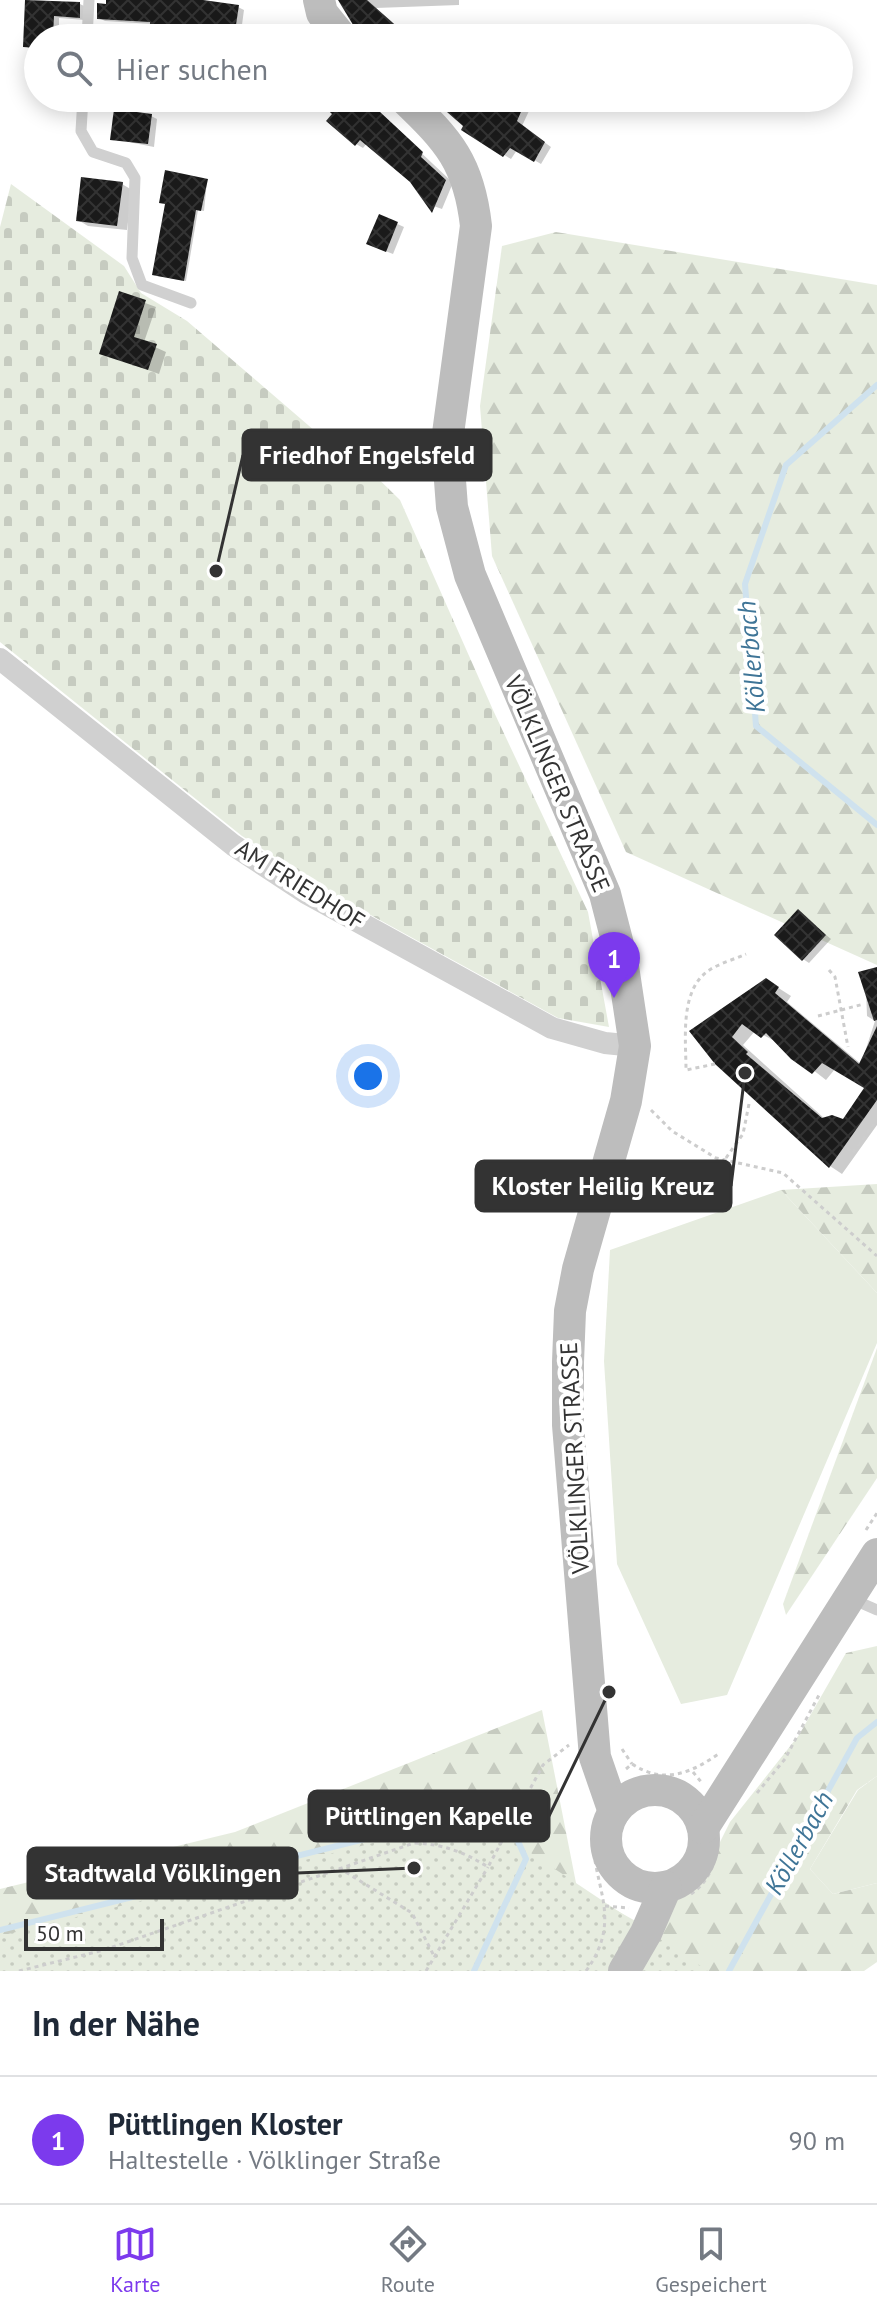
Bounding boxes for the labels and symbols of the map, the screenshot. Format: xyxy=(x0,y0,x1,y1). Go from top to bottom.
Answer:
callout: Friedhof Engelsfeld xyxy=(243,430,491,480)
text: Friedhof Engelsfeld xyxy=(259,438,475,471)
water label: Köllerbach xyxy=(729,599,772,715)
street label: VÖLKLINGER STRASSE xyxy=(497,670,617,897)
street label: AM FRIEDHOF xyxy=(230,833,371,937)
pin: 1 xyxy=(588,932,640,998)
your location xyxy=(348,1056,388,1096)
callout: Kloster Heilig Kreuz xyxy=(476,1161,731,1211)
text: Kloster Heilig Kreuz xyxy=(492,1169,714,1202)
street label: VÖLKLINGER STRASSE xyxy=(553,1341,596,1576)
water label: Köllerbach xyxy=(757,1785,840,1900)
callout: Püttlingen Kapelle xyxy=(309,1791,549,1841)
text: Püttlingen Kapelle xyxy=(325,1799,533,1832)
callout: Stadtwald Völklingen xyxy=(28,1848,297,1898)
text: Stadtwald Völklingen xyxy=(45,1856,281,1889)
scale bar xyxy=(24,1915,164,1951)

